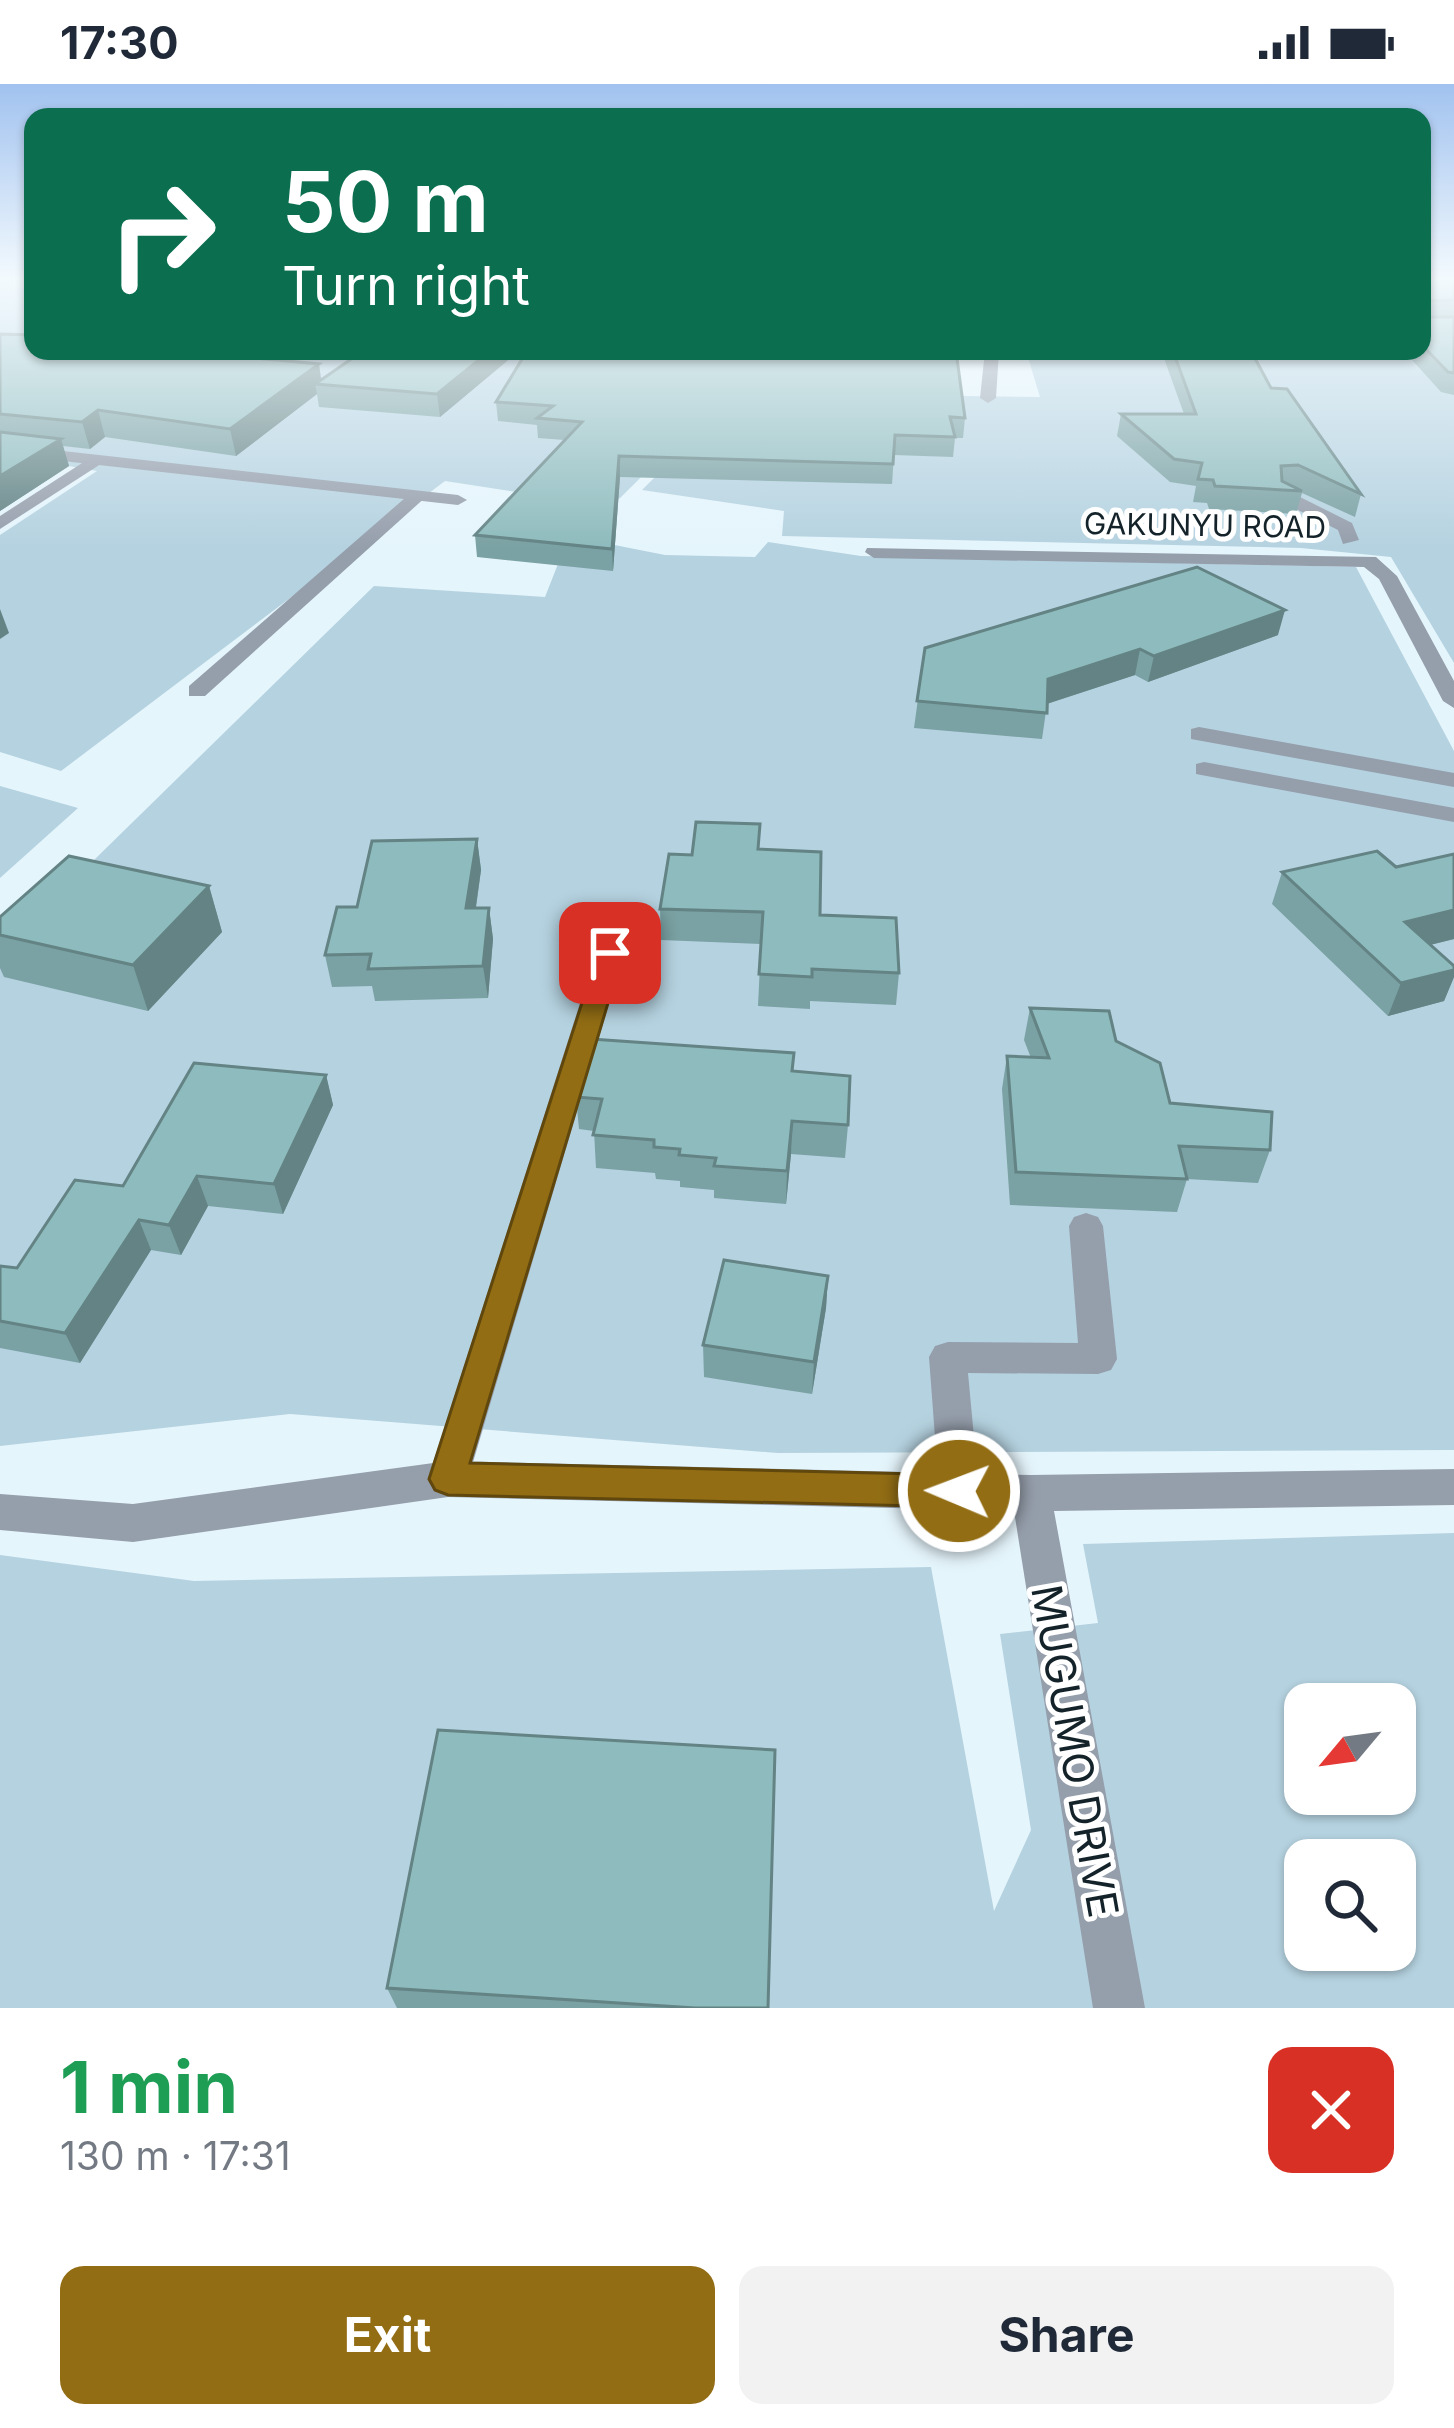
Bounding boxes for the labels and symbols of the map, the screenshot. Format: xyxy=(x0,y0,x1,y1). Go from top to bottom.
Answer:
street label: GAKUNYU ROAD xyxy=(1084,505,1326,545)
pin xyxy=(559,902,661,1004)
position arrow xyxy=(896,1428,1022,1554)
street label: MUGUMO DRIVE xyxy=(1021,1581,1130,1921)
north arrow xyxy=(1284,1683,1416,1815)

